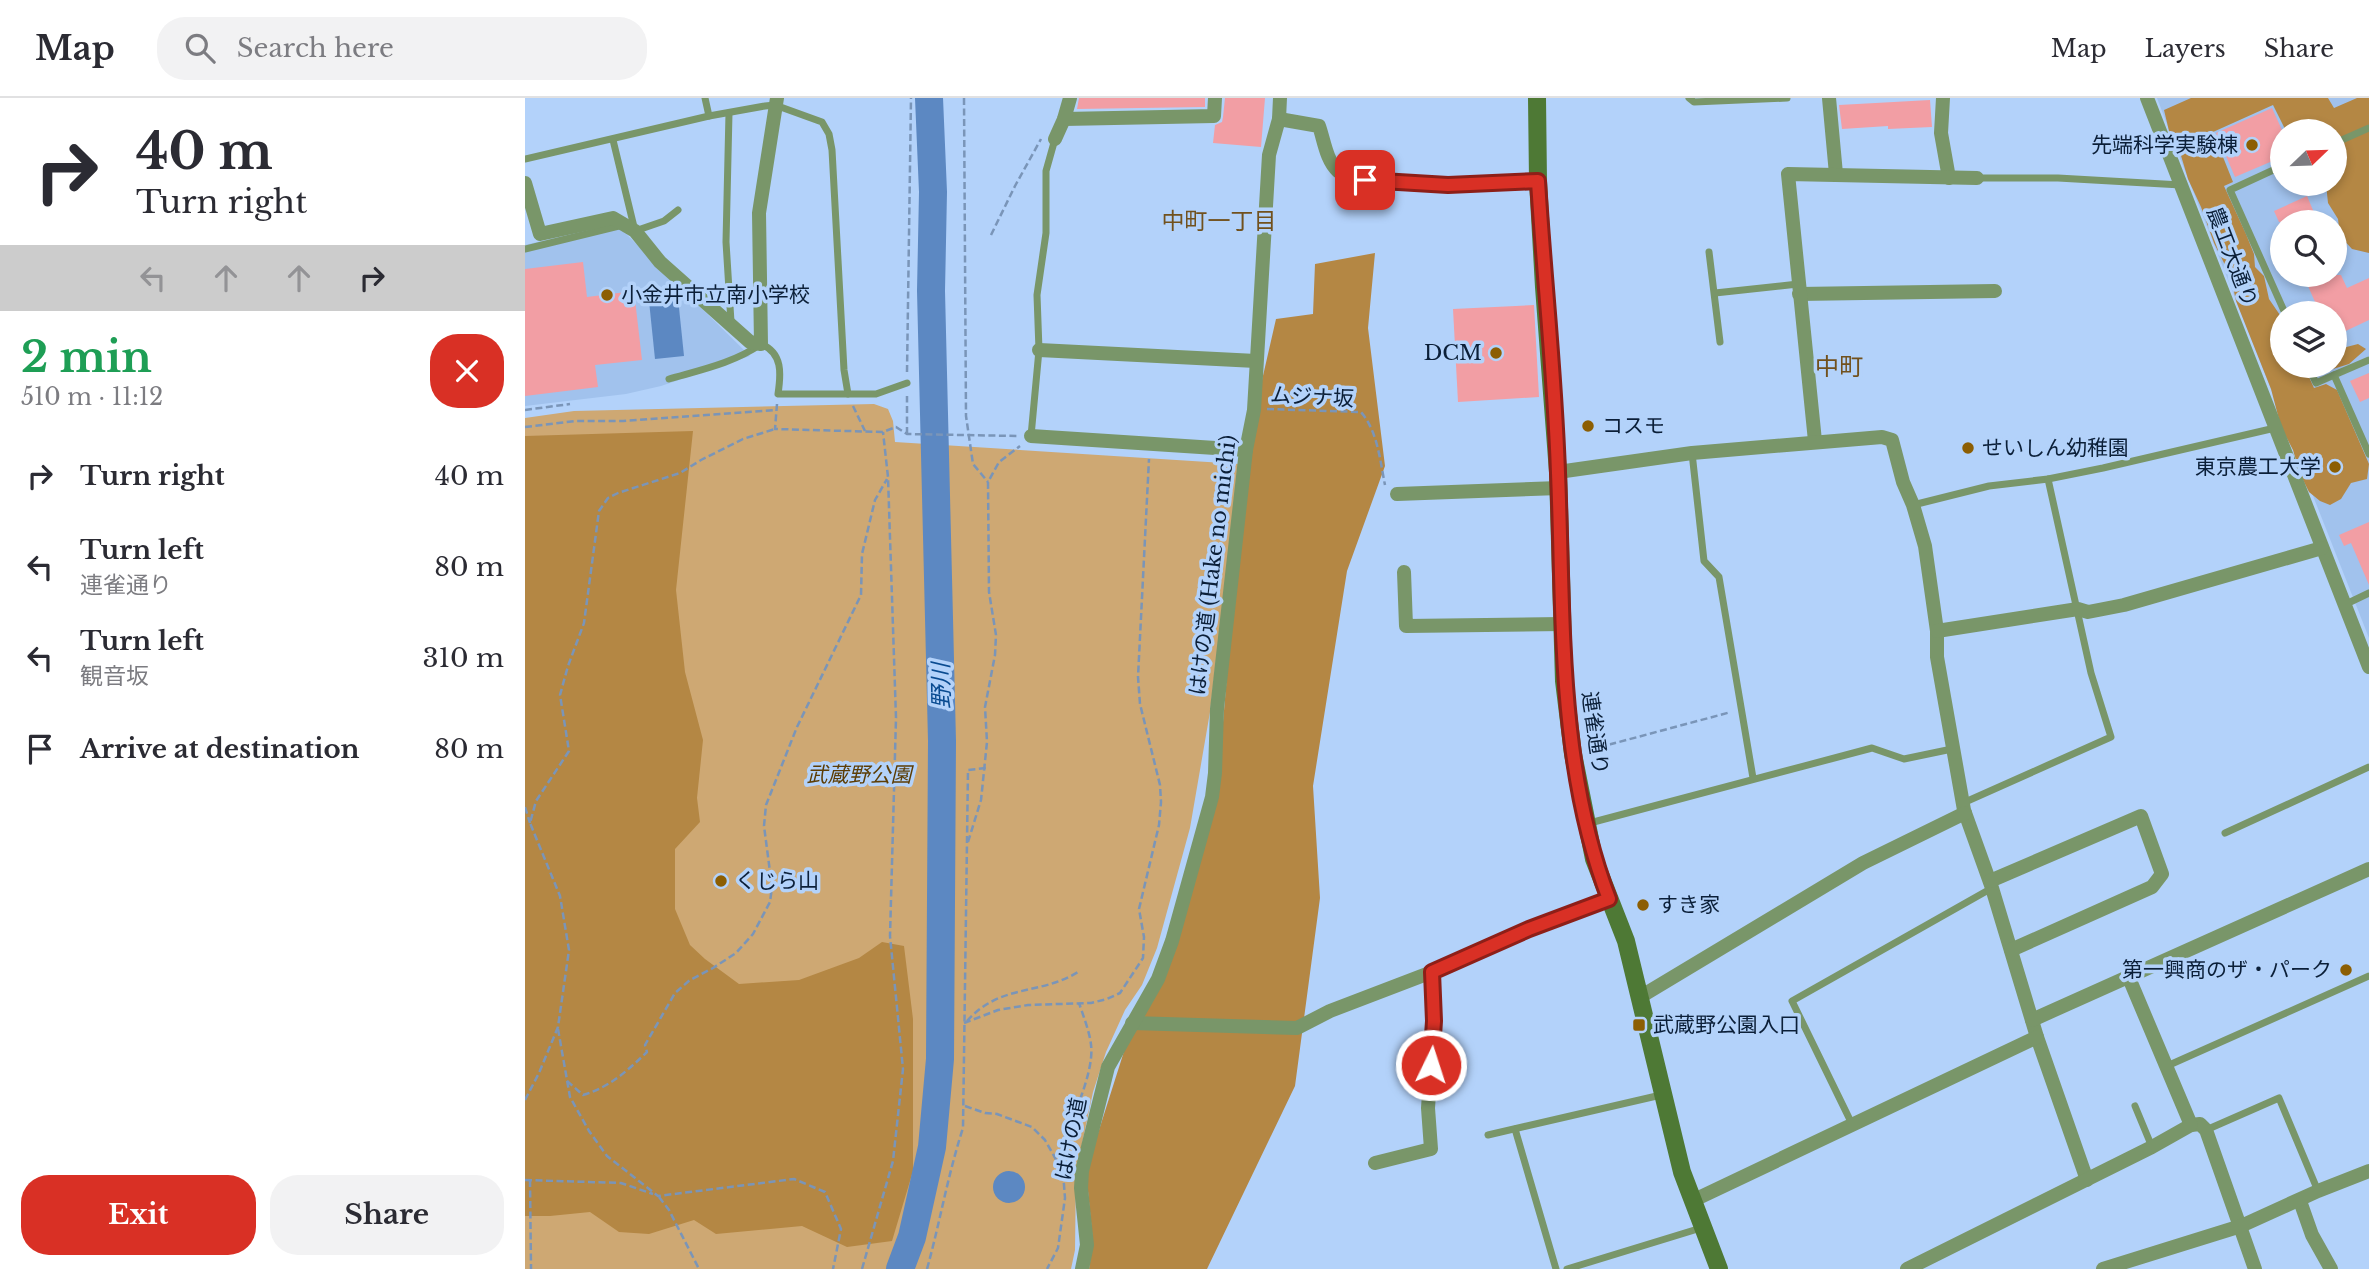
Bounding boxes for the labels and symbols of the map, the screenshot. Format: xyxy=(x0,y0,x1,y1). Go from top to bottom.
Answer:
north arrow xyxy=(2270,119,2347,196)
place label: 先端科学実験棟 xyxy=(2091,132,2238,158)
marker: 先端科学実験棟 xyxy=(2244,137,2260,153)
pin xyxy=(1335,150,1395,210)
street label: 農工大通り xyxy=(2201,203,2263,311)
district label: 中町一丁目 xyxy=(1162,207,1277,235)
place label: 小金井市立南小学校 xyxy=(621,282,810,308)
marker: 小金井市立南小学校 xyxy=(599,287,615,303)
place label: DCM xyxy=(1424,340,1482,366)
marker: DCM xyxy=(1488,345,1504,361)
district label: 中町 xyxy=(1815,352,1863,381)
street label: ムジナ坂 xyxy=(1269,382,1355,412)
place label: コスモ xyxy=(1602,413,1665,439)
marker: コスモ xyxy=(1580,418,1596,434)
street label: はけの道 (Hake no michi) xyxy=(1184,433,1242,697)
place label: せいしん幼稚園 xyxy=(1982,435,2129,461)
marker: せいしん幼稚園 xyxy=(1960,440,1976,456)
place label: 東京農工大学 xyxy=(2195,454,2321,480)
marker: 東京農工大学 xyxy=(2327,459,2343,475)
water label: 野川 xyxy=(927,660,955,709)
street label: 連雀通り xyxy=(1576,690,1614,776)
park label: 武蔵野公園 xyxy=(807,762,914,788)
place label: くじら山 xyxy=(735,868,819,894)
marker: くじら山 xyxy=(713,873,729,889)
place label: すき家 xyxy=(1657,892,1720,918)
marker: すき家 xyxy=(1635,897,1651,913)
place label: 第一興商のザ・パーク xyxy=(2122,957,2332,983)
marker: 第一興商のザ・パーク xyxy=(2338,962,2354,978)
place label: 武蔵野公園入口 xyxy=(1653,1012,1800,1038)
marker: 武蔵野公園入口 xyxy=(1631,1017,1647,1033)
position arrow xyxy=(1394,1028,1468,1102)
street label: はけの道 xyxy=(1050,1095,1092,1183)

